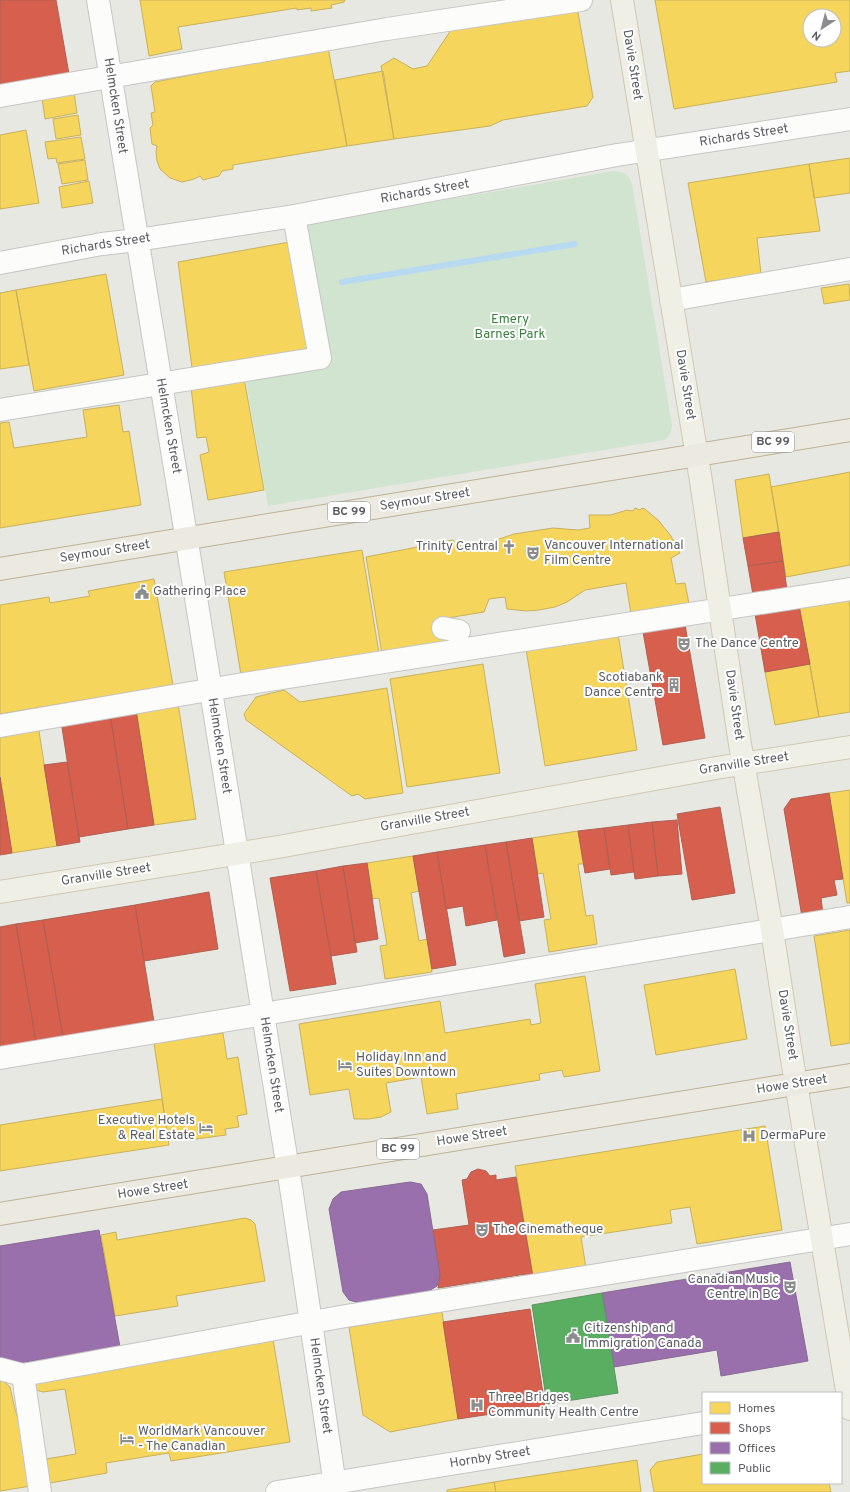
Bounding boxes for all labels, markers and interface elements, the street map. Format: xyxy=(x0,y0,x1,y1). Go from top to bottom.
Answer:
north arrow xyxy=(802,8,842,48)
text: N xyxy=(809,27,824,43)
street label: Davie Street xyxy=(619,29,645,102)
street label: Helmcken Street xyxy=(100,57,131,155)
street label: Richards Street xyxy=(698,121,790,151)
street label: Richards Street xyxy=(379,176,471,208)
street label: Richards Street xyxy=(60,230,152,260)
park label: Emery Barnes Park xyxy=(474,312,546,343)
street label: Davie Street xyxy=(672,349,698,422)
street label: Helmcken Street xyxy=(152,377,184,475)
road number: BC 99 xyxy=(752,432,794,452)
street label: Seymour Street xyxy=(379,485,471,515)
road number: BC 99 xyxy=(328,502,370,522)
street label: Seymour Street xyxy=(59,537,151,567)
place label: Vancouver International Film Centre xyxy=(544,538,684,569)
place label: Trinity Central xyxy=(416,539,498,555)
church icon: Trinity Central xyxy=(501,539,517,555)
theatre icon: Vancouver International Film Centre xyxy=(525,545,541,561)
public building icon: Gathering Place xyxy=(134,584,150,600)
place label: Gathering Place xyxy=(153,584,246,600)
theatre icon: The Dance Centre xyxy=(676,636,692,652)
place label: The Dance Centre xyxy=(695,636,799,652)
street label: Davie Street xyxy=(721,669,747,741)
place label: Scotiabank Dance Centre xyxy=(584,670,663,701)
building icon: Scotiabank Dance Centre xyxy=(666,677,682,693)
street label: Helmcken Street xyxy=(204,697,235,795)
street label: Granville Street xyxy=(698,749,790,779)
street label: Granville Street xyxy=(379,804,471,836)
street label: Granville Street xyxy=(60,860,152,890)
street label: Davie Street xyxy=(774,989,800,1062)
street label: Helmcken Street xyxy=(256,1016,287,1114)
place label: Holiday Inn and Suites Downtown xyxy=(356,1050,456,1081)
hotel icon: Holiday Inn and Suites Downtown xyxy=(337,1057,353,1073)
street label: Howe Street xyxy=(756,1072,829,1098)
place label: Executive Hotels & Real Estate xyxy=(98,1113,195,1144)
hotel icon: Executive Hotels & Real Estate xyxy=(198,1120,214,1136)
street label: Howe Street xyxy=(436,1124,509,1150)
hospital icon: DermaPure xyxy=(741,1128,757,1144)
place label: DermaPure xyxy=(760,1128,826,1144)
road number: BC 99 xyxy=(377,1139,419,1159)
street label: Howe Street xyxy=(117,1177,190,1203)
theatre icon: The Cinematheque xyxy=(474,1222,490,1238)
place label: The Cinematheque xyxy=(493,1222,603,1238)
place label: Canadian Music Centre in BC xyxy=(688,1272,779,1303)
theatre icon: Canadian Music Centre in BC xyxy=(782,1279,798,1295)
place label: Citizenship and Immigration Canada xyxy=(584,1321,702,1352)
public building icon: Citizenship and Immigration Canada xyxy=(565,1328,581,1344)
street label: Helmcken Street xyxy=(305,1337,335,1435)
place label: Three Bridges Community Health Centre xyxy=(488,1390,639,1421)
legend xyxy=(702,1392,842,1484)
hospital icon: Three Bridges Community Health Centre xyxy=(469,1397,485,1413)
text: Homes xyxy=(738,1401,775,1417)
text: Shops xyxy=(738,1421,771,1437)
place label: WorldMark Vancouver - The Canadian xyxy=(138,1424,265,1455)
hotel icon: WorldMark Vancouver - The Canadian xyxy=(119,1431,135,1447)
text: Offices xyxy=(738,1441,776,1457)
street label: Hornby Street xyxy=(448,1444,532,1472)
text: Public xyxy=(738,1461,771,1477)

